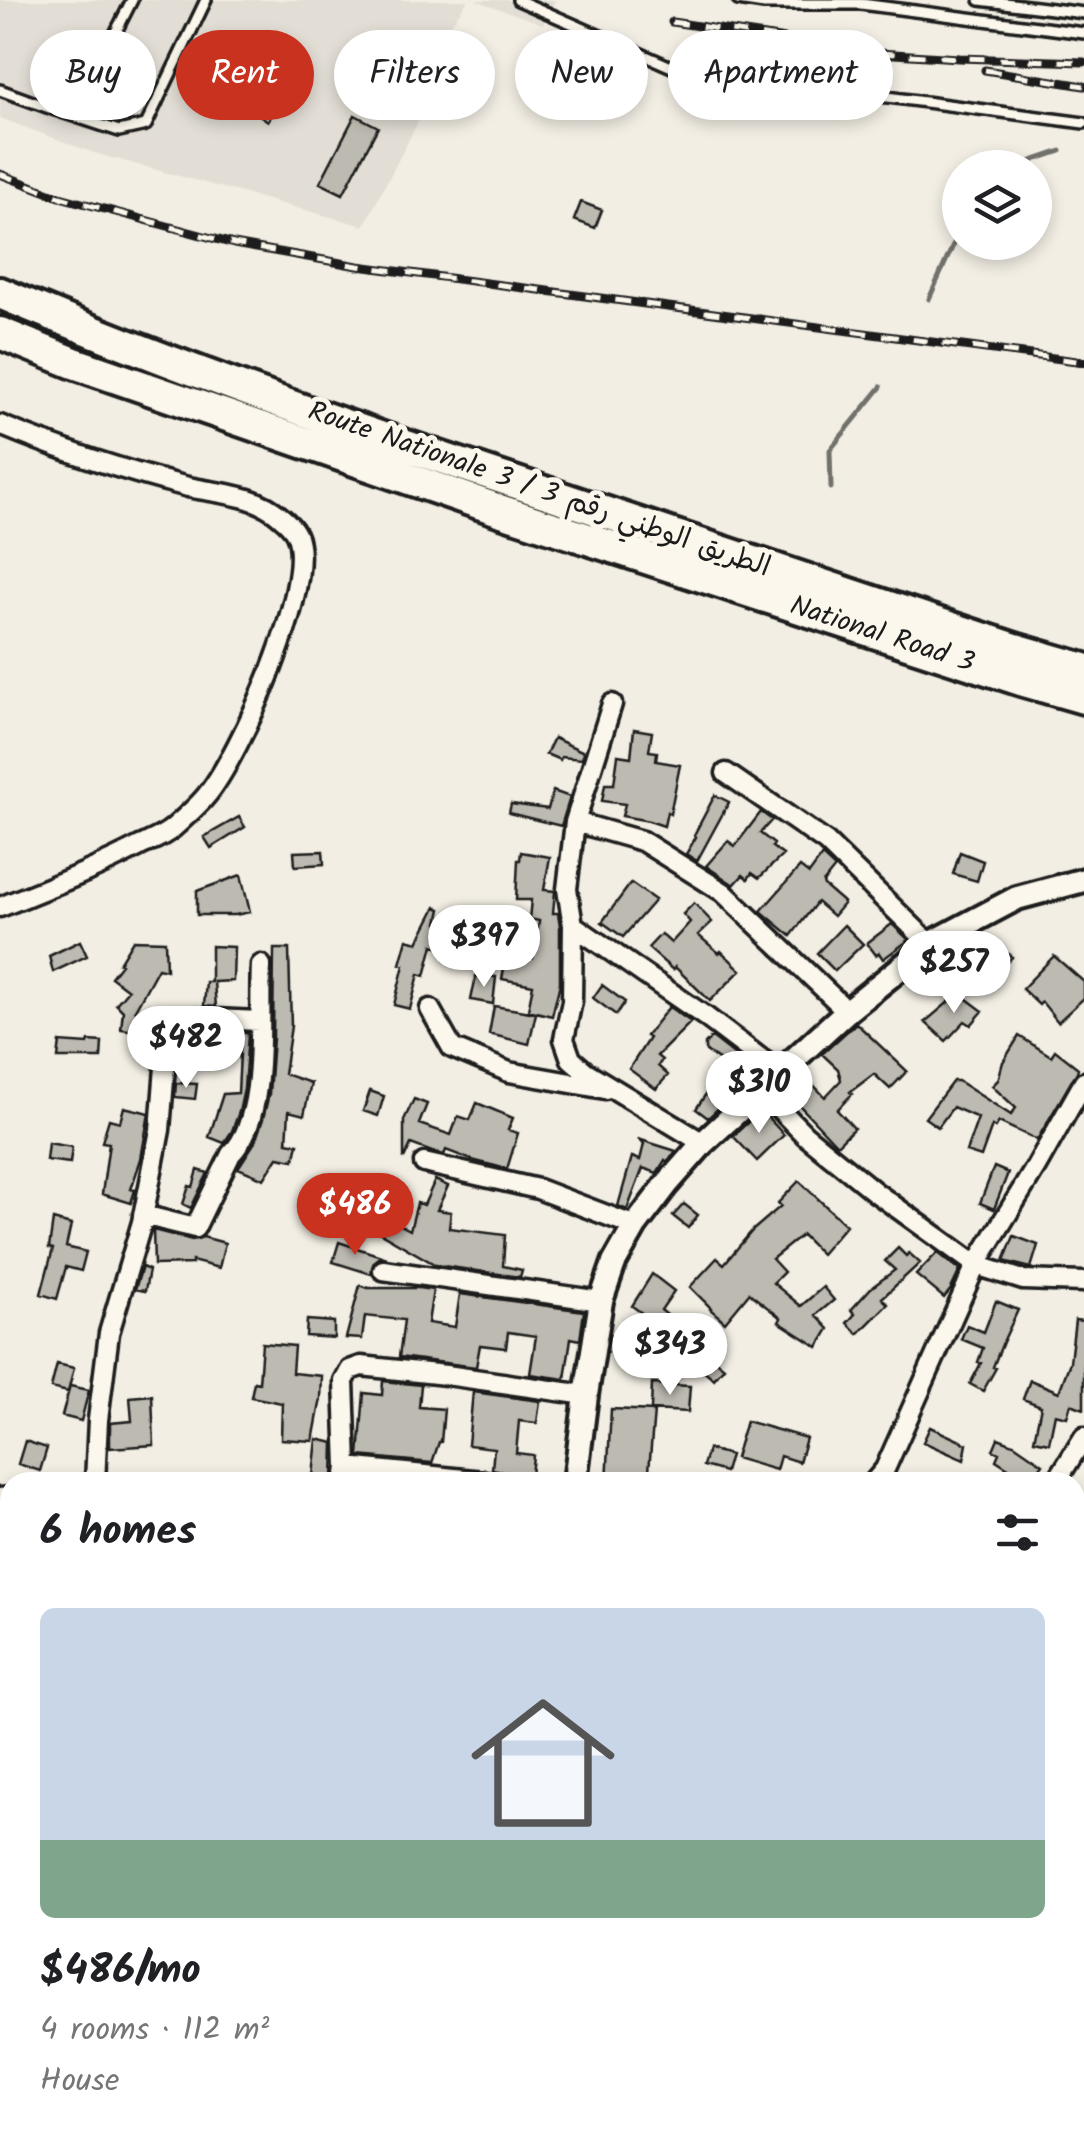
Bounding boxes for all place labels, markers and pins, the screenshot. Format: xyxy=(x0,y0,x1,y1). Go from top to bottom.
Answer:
pin: $397 xyxy=(425,905,543,990)
pin: $257 xyxy=(895,931,1013,1016)
pin: $482 xyxy=(127,1006,245,1091)
pin: $310 xyxy=(700,1051,818,1136)
pin: $486 xyxy=(296,1173,414,1258)
pin: $343 xyxy=(611,1313,729,1398)

